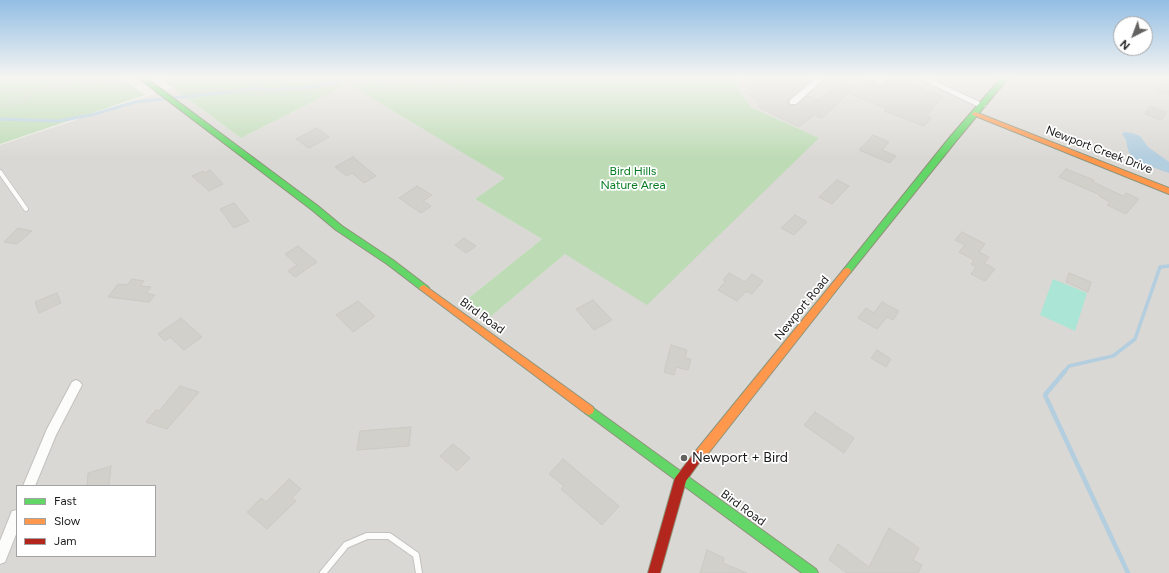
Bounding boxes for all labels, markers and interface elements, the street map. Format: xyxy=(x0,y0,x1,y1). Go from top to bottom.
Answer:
north arrow xyxy=(1113,16,1153,56)
text: N xyxy=(1118,37,1133,52)
street label: Newport Creek Drive xyxy=(1044,123,1154,177)
park label: Bird Hills Nature Area xyxy=(600,164,666,192)
street label: Newport Road xyxy=(772,273,832,343)
street label: Bird Road xyxy=(457,295,507,337)
place label: Newport + Bird xyxy=(692,450,788,466)
marker: Newport + Bird xyxy=(679,453,689,463)
legend xyxy=(16,485,156,557)
street label: Bird Road xyxy=(718,487,768,529)
text: Fast xyxy=(54,494,77,508)
text: Slow xyxy=(54,514,80,528)
text: Jam xyxy=(54,534,77,548)

